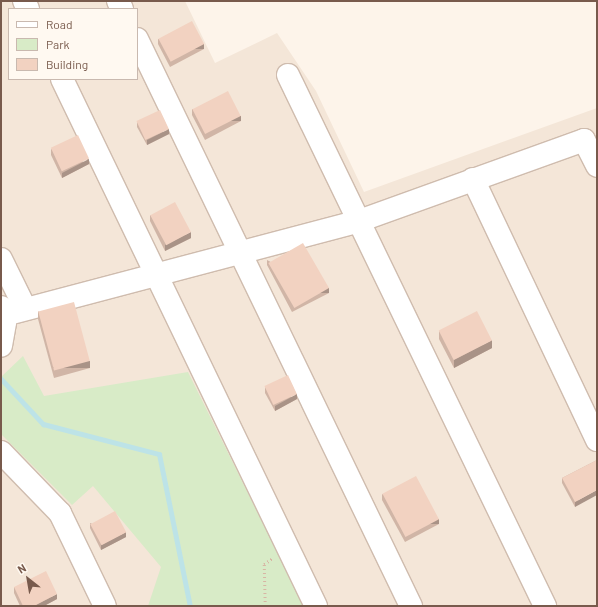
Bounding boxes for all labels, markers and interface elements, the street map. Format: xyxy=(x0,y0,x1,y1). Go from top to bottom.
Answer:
legend xyxy=(8,8,138,80)
text: Road xyxy=(46,17,73,31)
text: Park xyxy=(46,37,70,51)
text: Building xyxy=(46,57,88,71)
north arrow xyxy=(8,559,48,599)
text: N xyxy=(15,561,28,576)

